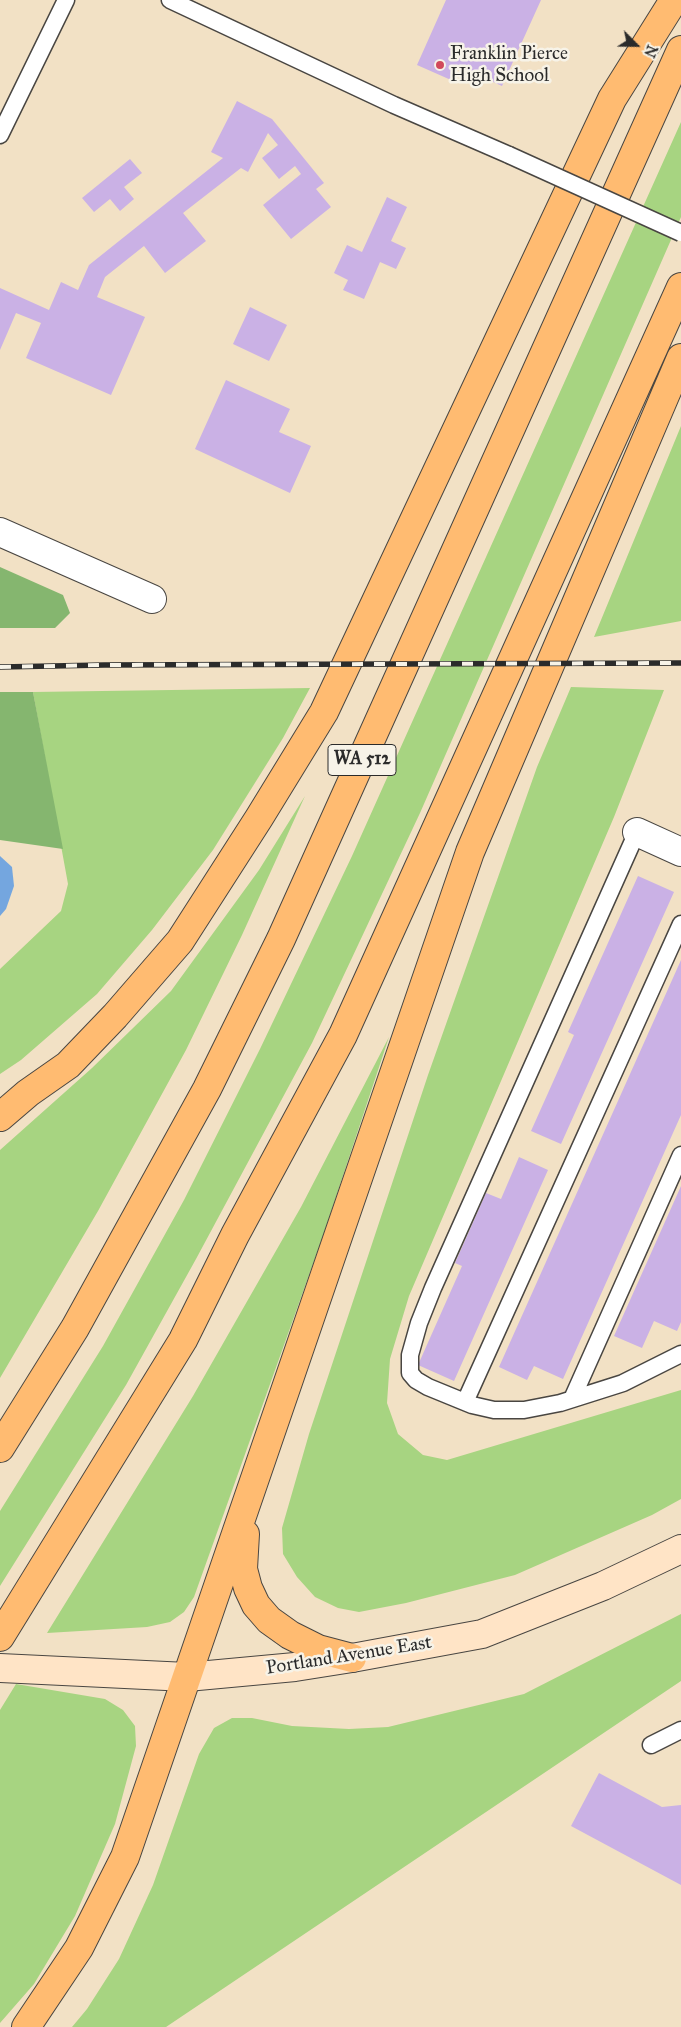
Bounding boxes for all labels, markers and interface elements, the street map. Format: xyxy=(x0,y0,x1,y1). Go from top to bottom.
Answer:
north arrow xyxy=(611,20,661,70)
text: N xyxy=(640,42,660,60)
place label: Franklin Pierce High School xyxy=(450,43,568,87)
marker: Franklin Pierce High School xyxy=(434,59,446,71)
road number: WA 512 xyxy=(328,744,396,776)
street label: Portland Avenue East xyxy=(265,1632,433,1680)

